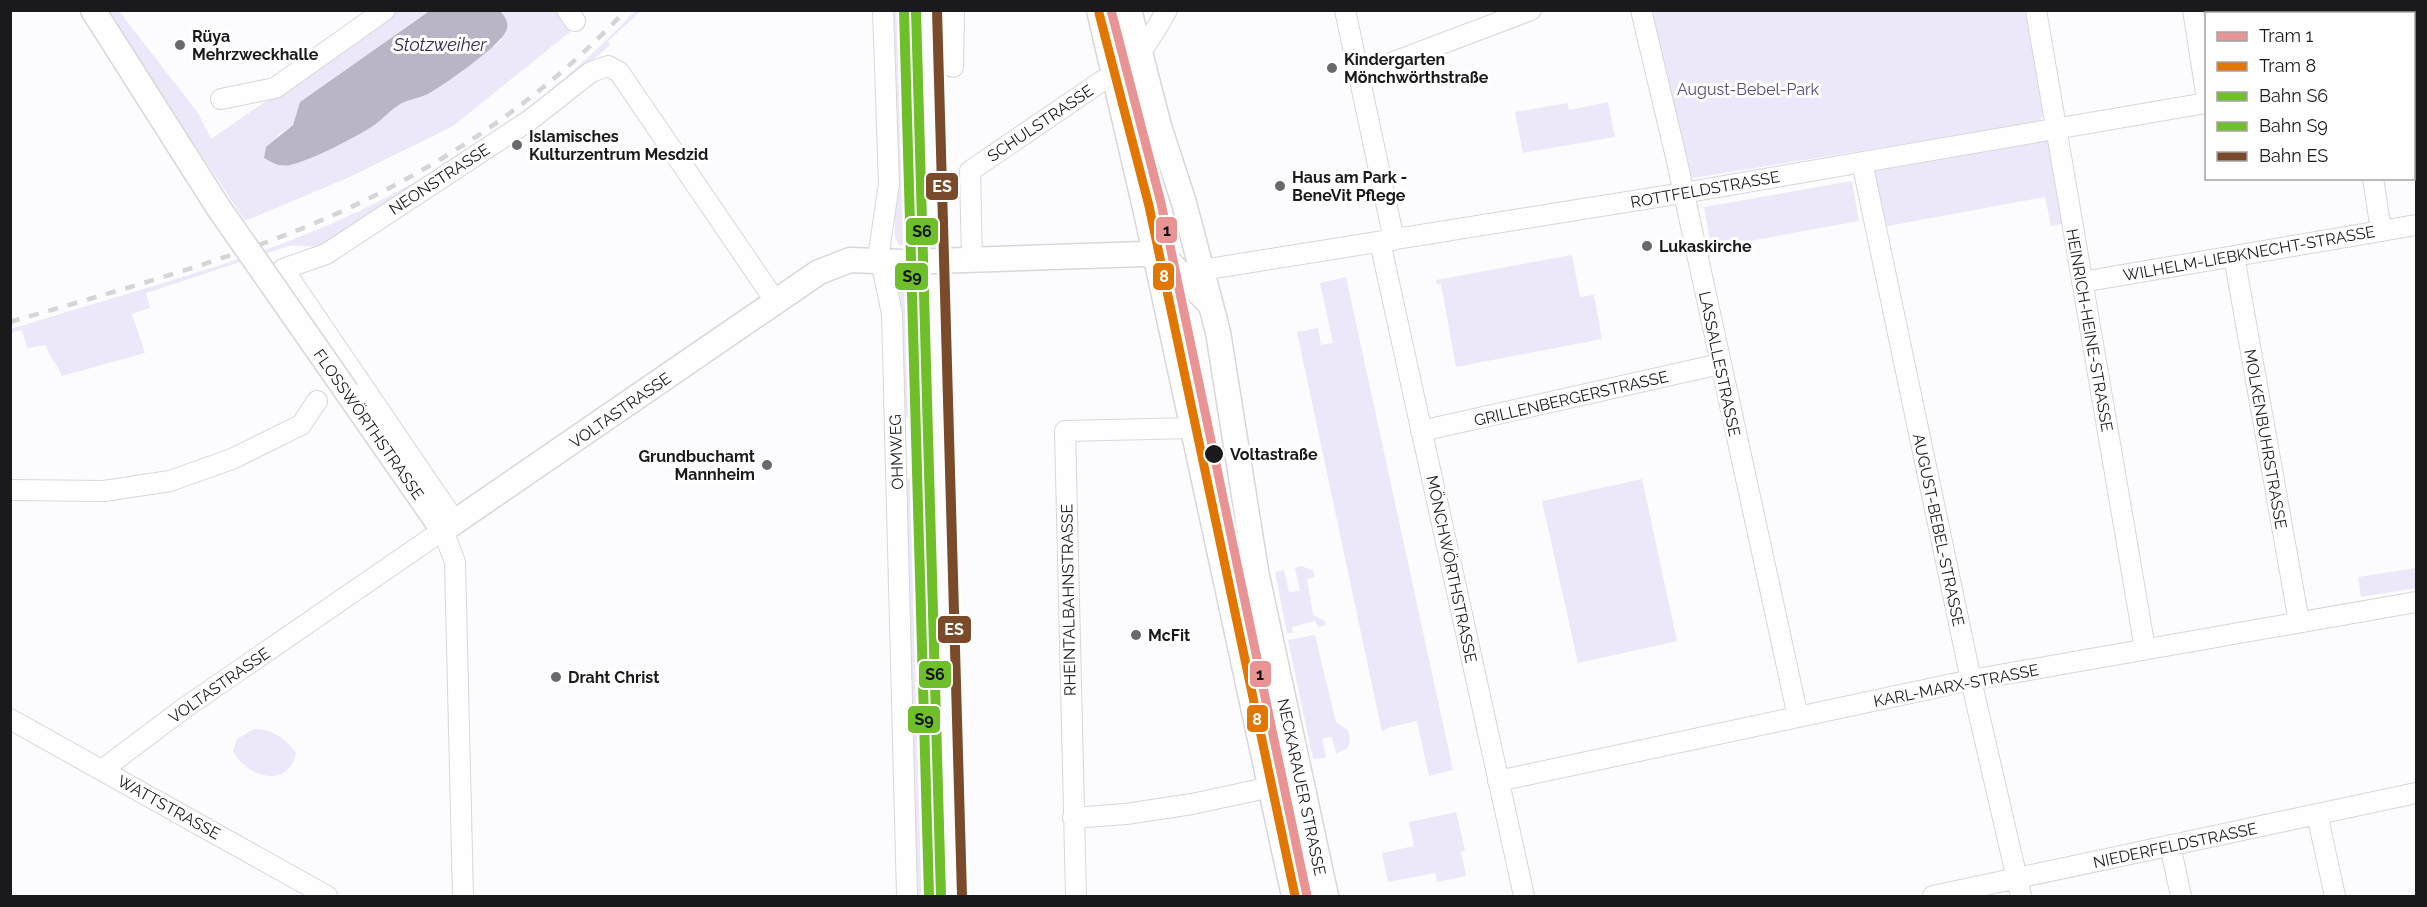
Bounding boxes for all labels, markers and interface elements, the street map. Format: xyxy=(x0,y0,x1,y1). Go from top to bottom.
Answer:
legend xyxy=(2205,12,2415,180)
text: Tram 1 xyxy=(2259,25,2314,46)
place label: Rüya Mehrzweckhalle xyxy=(192,27,319,64)
water label: Stotzweiher xyxy=(392,34,487,55)
marker: Rüya Mehrzweckhalle xyxy=(173,38,187,52)
place label: Kindergarten Mönchwörthstraße xyxy=(1344,50,1489,87)
text: Tram 8 xyxy=(2259,55,2316,76)
marker: Kindergarten Mönchwörthstraße xyxy=(1325,61,1339,75)
park label: August-Bebel-Park xyxy=(1677,80,1820,99)
street label: SCHULSTRASSE xyxy=(984,81,1097,166)
text: Bahn S6 xyxy=(2259,85,2328,106)
text: Bahn S9 xyxy=(2259,115,2328,136)
place label: Islamisches Kulturzentrum Mesdzid xyxy=(529,127,708,164)
marker: Islamisches Kulturzentrum Mesdzid xyxy=(510,138,524,152)
street label: NEONSTRASSE xyxy=(385,140,493,219)
text: Bahn ES xyxy=(2259,145,2328,166)
street label: ROTTFELDSTRASSE xyxy=(1629,167,1781,212)
place label: Haus am Park - BeneVit Pflege xyxy=(1292,168,1407,205)
line badge: ES xyxy=(925,172,959,201)
text: ES xyxy=(932,177,952,196)
marker: Haus am Park - BeneVit Pflege xyxy=(1273,179,1287,193)
line badge: 1 xyxy=(1155,216,1178,244)
line badge: S6 xyxy=(905,217,939,246)
text: 1 xyxy=(1163,221,1171,240)
text: S6 xyxy=(912,222,932,241)
street label: WILHELM-LIEBKNECHT-STRASSE xyxy=(2122,222,2377,285)
street label: HEINRICH-HEINE-STRASSE xyxy=(2062,227,2117,433)
place label: Lukaskirche xyxy=(1659,237,1752,256)
marker: Lukaskirche xyxy=(1640,239,1654,253)
line badge: S9 xyxy=(894,262,929,291)
line badge: 8 xyxy=(1152,262,1175,291)
text: S9 xyxy=(902,267,922,286)
text: 8 xyxy=(1159,267,1169,286)
street label: LASSALLESTRASSE xyxy=(1695,290,1744,439)
street label: FLOSSWÖRTHSTRASSE xyxy=(309,345,429,503)
street label: MOLKENBUHRSTRASSE xyxy=(2240,348,2291,531)
street label: GRILLENBERGERSTRASSE xyxy=(1472,367,1670,430)
street label: VOLTASTRASSE xyxy=(566,368,675,452)
street label: OHMWEG xyxy=(886,414,907,490)
street label: AUGUST-BEBEL-STRASSE xyxy=(1909,432,1968,628)
marker: Voltastraße xyxy=(1203,443,1225,465)
place label: Voltastraße xyxy=(1230,445,1318,464)
place label: Grundbuchamt Mannheim xyxy=(638,447,755,484)
marker: Grundbuchamt Mannheim xyxy=(760,458,774,472)
street label: MÖNCHWÖRTHSTRASSE xyxy=(1422,473,1482,665)
street label: RHEINTALBAHNSTRASSE xyxy=(1057,503,1080,696)
line badge: ES xyxy=(937,615,972,644)
text: ES xyxy=(944,620,964,639)
place label: McFit xyxy=(1148,626,1190,645)
marker: McFit xyxy=(1129,628,1143,642)
street label: VOLTASTRASSE xyxy=(165,643,274,727)
line badge: S6 xyxy=(918,660,952,689)
line badge: 1 xyxy=(1249,660,1272,688)
street label: KARL-MARX-STRASSE xyxy=(1872,660,2041,711)
text: S6 xyxy=(925,665,945,684)
text: 1 xyxy=(1256,665,1264,684)
place label: Draht Christ xyxy=(568,668,659,687)
marker: Draht Christ xyxy=(549,670,563,684)
street label: NECKARAUER STRASSE xyxy=(1273,697,1330,878)
line badge: 8 xyxy=(1246,704,1269,733)
line badge: S9 xyxy=(907,705,941,734)
text: S9 xyxy=(914,710,934,729)
text: 8 xyxy=(1252,710,1262,729)
street label: WATTSTRASSE xyxy=(114,771,224,844)
street label: NIEDERFELDSTRASSE xyxy=(2091,819,2259,872)

